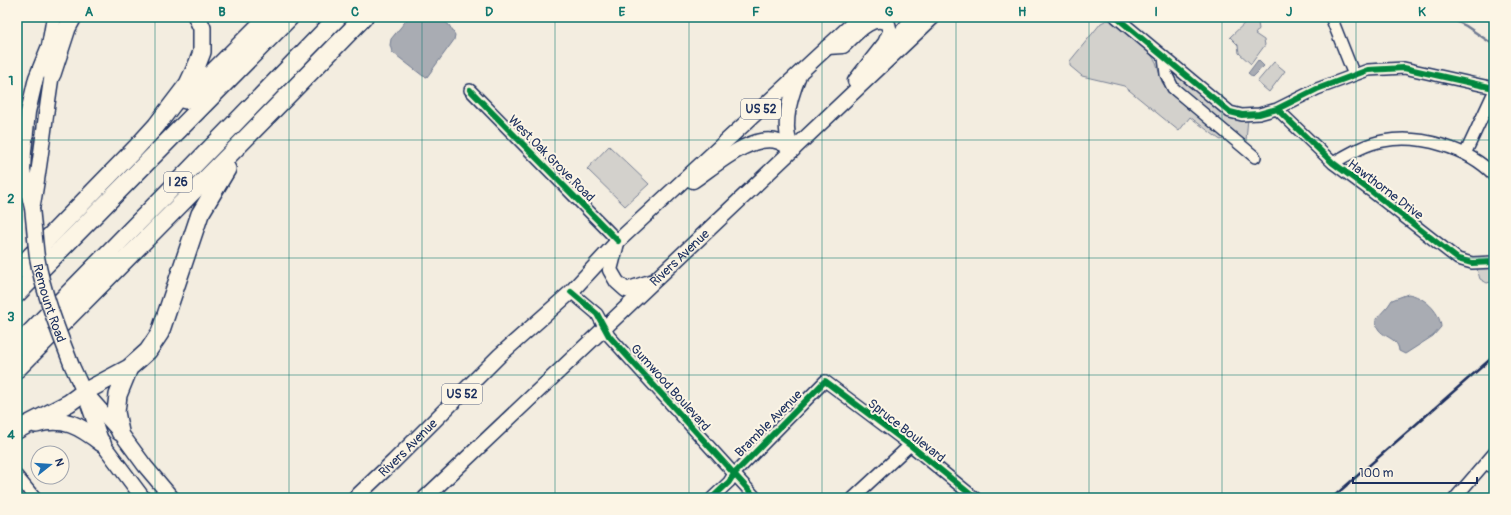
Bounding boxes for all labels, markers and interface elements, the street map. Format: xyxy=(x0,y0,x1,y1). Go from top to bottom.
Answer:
text: A xyxy=(85,4,94,20)
text: B xyxy=(218,4,226,20)
text: C xyxy=(351,4,359,20)
text: D xyxy=(485,4,493,20)
text: E xyxy=(619,4,626,20)
text: F xyxy=(752,4,760,20)
text: G xyxy=(885,4,894,20)
text: H xyxy=(1018,4,1026,20)
text: I xyxy=(1154,4,1158,20)
text: J xyxy=(1286,4,1292,20)
text: K xyxy=(1418,4,1426,20)
text: 1 xyxy=(8,73,14,89)
road number: US 52 xyxy=(741,99,781,119)
street label: West Oak Grove Road xyxy=(505,112,598,205)
street label: Hawthorne Drive xyxy=(1345,156,1427,224)
road number: I 26 xyxy=(164,172,192,192)
text: 2 xyxy=(7,191,15,207)
street label: Rivers Avenue xyxy=(647,226,713,290)
street label: Remount Road xyxy=(29,263,69,345)
text: 3 xyxy=(7,309,15,325)
street label: Gumwood Boulevard xyxy=(627,341,713,434)
road number: US 52 xyxy=(442,384,482,404)
street label: Bramble Avenue xyxy=(732,386,806,461)
street label: Spruce Boulevard xyxy=(865,396,948,466)
street label: Rivers Avenue xyxy=(376,415,441,480)
text: 4 xyxy=(7,427,15,443)
north arrow xyxy=(30,445,70,485)
text: N xyxy=(52,457,67,468)
scale bar xyxy=(1353,459,1477,485)
text: 100 m xyxy=(1359,466,1394,481)

